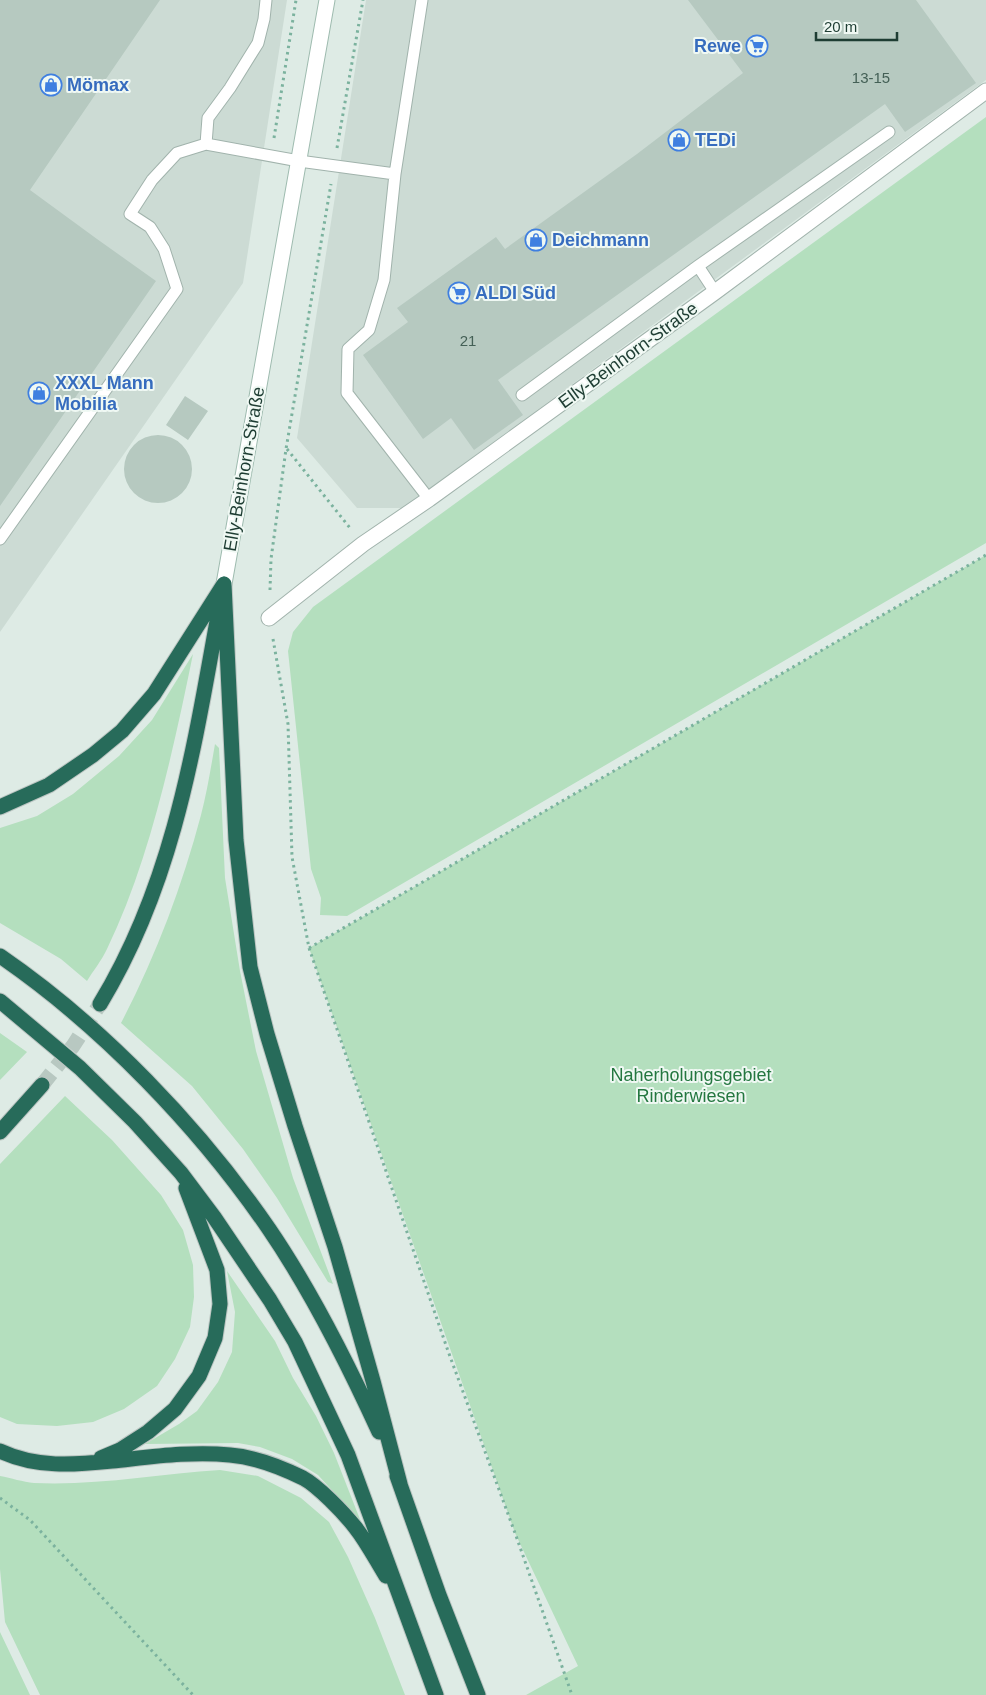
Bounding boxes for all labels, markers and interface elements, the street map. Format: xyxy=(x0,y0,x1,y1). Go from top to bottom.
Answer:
scale bar xyxy=(816,10,897,42)
text: 20 m xyxy=(824,18,857,35)
supermarket icon: Rewe xyxy=(745,34,769,58)
place label: Rewe xyxy=(694,36,741,56)
house number: 13-15 xyxy=(852,69,890,86)
shop icon: Mömax xyxy=(39,73,63,97)
place label: Mömax xyxy=(67,75,129,95)
shop icon: TEDi xyxy=(667,128,691,152)
place label: TEDi xyxy=(695,130,736,150)
shop icon: Deichmann xyxy=(524,228,548,252)
place label: Deichmann xyxy=(552,230,649,250)
supermarket icon: ALDI Süd xyxy=(447,281,471,305)
place label: ALDI Süd xyxy=(475,283,556,303)
street label: Elly-Beinhorn-Straße xyxy=(555,298,701,412)
house number: 21 xyxy=(460,332,476,349)
place label: XXXL Mann Mobilia xyxy=(55,373,154,414)
shop icon: XXXL Mann Mobilia xyxy=(27,381,51,405)
street label: Elly-Beinhorn-Straße xyxy=(220,385,268,553)
park label: Naherholungsgebiet Rinderwiesen xyxy=(610,1065,772,1106)

